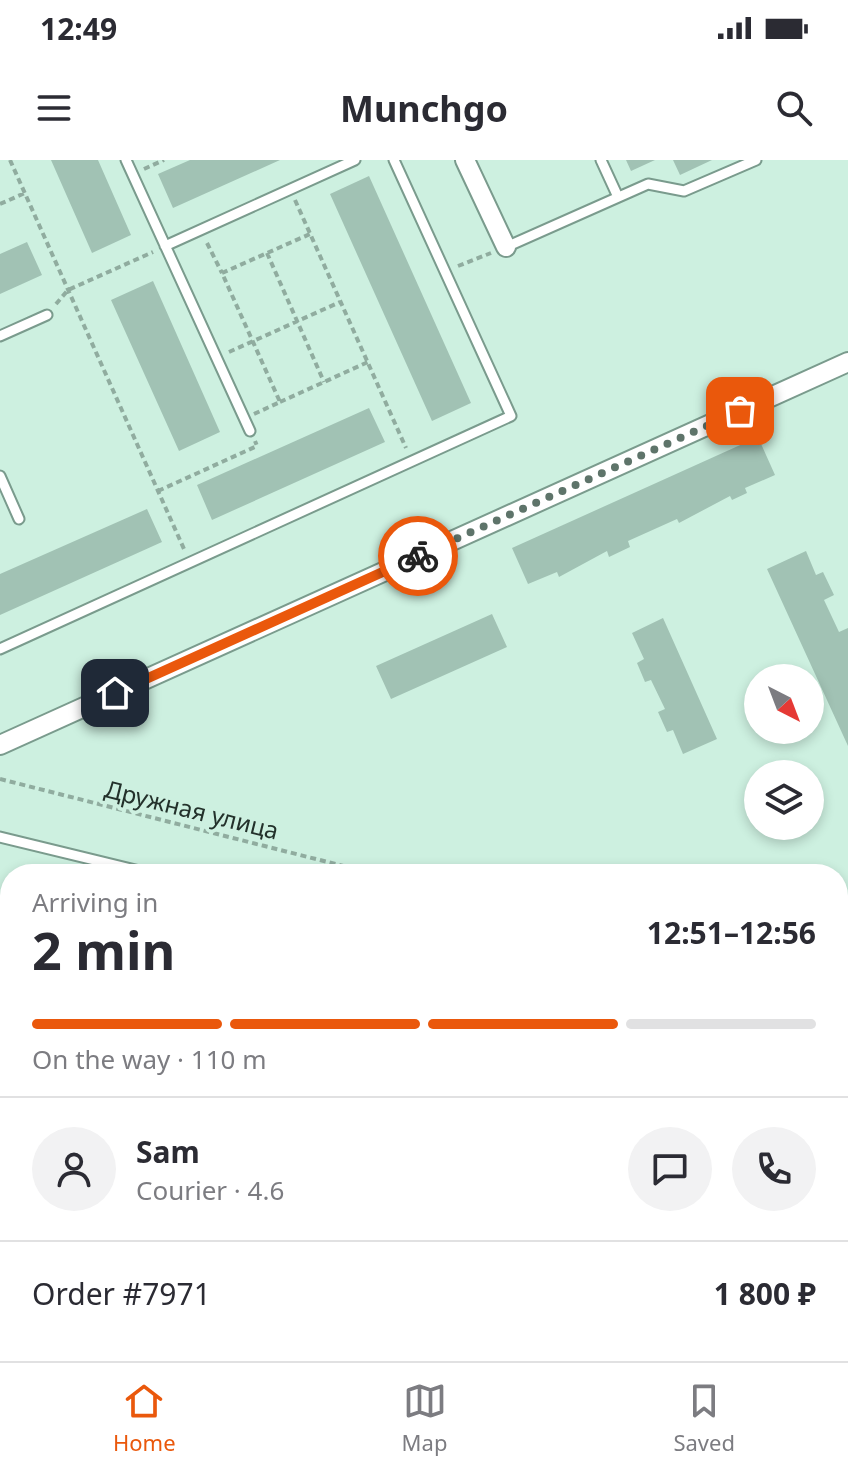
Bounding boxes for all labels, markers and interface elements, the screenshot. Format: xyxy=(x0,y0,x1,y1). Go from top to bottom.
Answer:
text: 12:49 xyxy=(40,8,117,49)
text: Munchgo xyxy=(340,84,508,133)
icon: menu xyxy=(32,86,76,130)
icon: search xyxy=(772,86,816,130)
pin xyxy=(706,377,774,445)
icon: bag xyxy=(718,389,762,433)
courier xyxy=(378,516,458,596)
icon: bike xyxy=(396,534,440,578)
pin xyxy=(81,659,149,727)
north arrow xyxy=(744,664,824,744)
map controls xyxy=(744,664,824,840)
icon: home xyxy=(93,671,137,715)
button: layers xyxy=(744,760,824,840)
street label: Дружная улица xyxy=(102,771,282,847)
text: Arriving in xyxy=(32,884,158,920)
text: 12:51–12:56 xyxy=(647,912,816,953)
text: 2 min xyxy=(32,914,175,985)
text: On the way · 110 m xyxy=(32,1041,266,1077)
button: person xyxy=(32,1127,116,1211)
button: chat xyxy=(628,1127,712,1211)
button: phone xyxy=(732,1127,816,1211)
text: Sam xyxy=(136,1131,200,1172)
text: Courier · 4.6 xyxy=(136,1172,284,1208)
text: Order #7971 xyxy=(32,1273,211,1314)
text: 1 800 ₽ xyxy=(714,1273,816,1314)
tab: Home xyxy=(113,1379,176,1457)
tab: Map xyxy=(402,1379,447,1457)
tab: Saved xyxy=(673,1379,735,1457)

